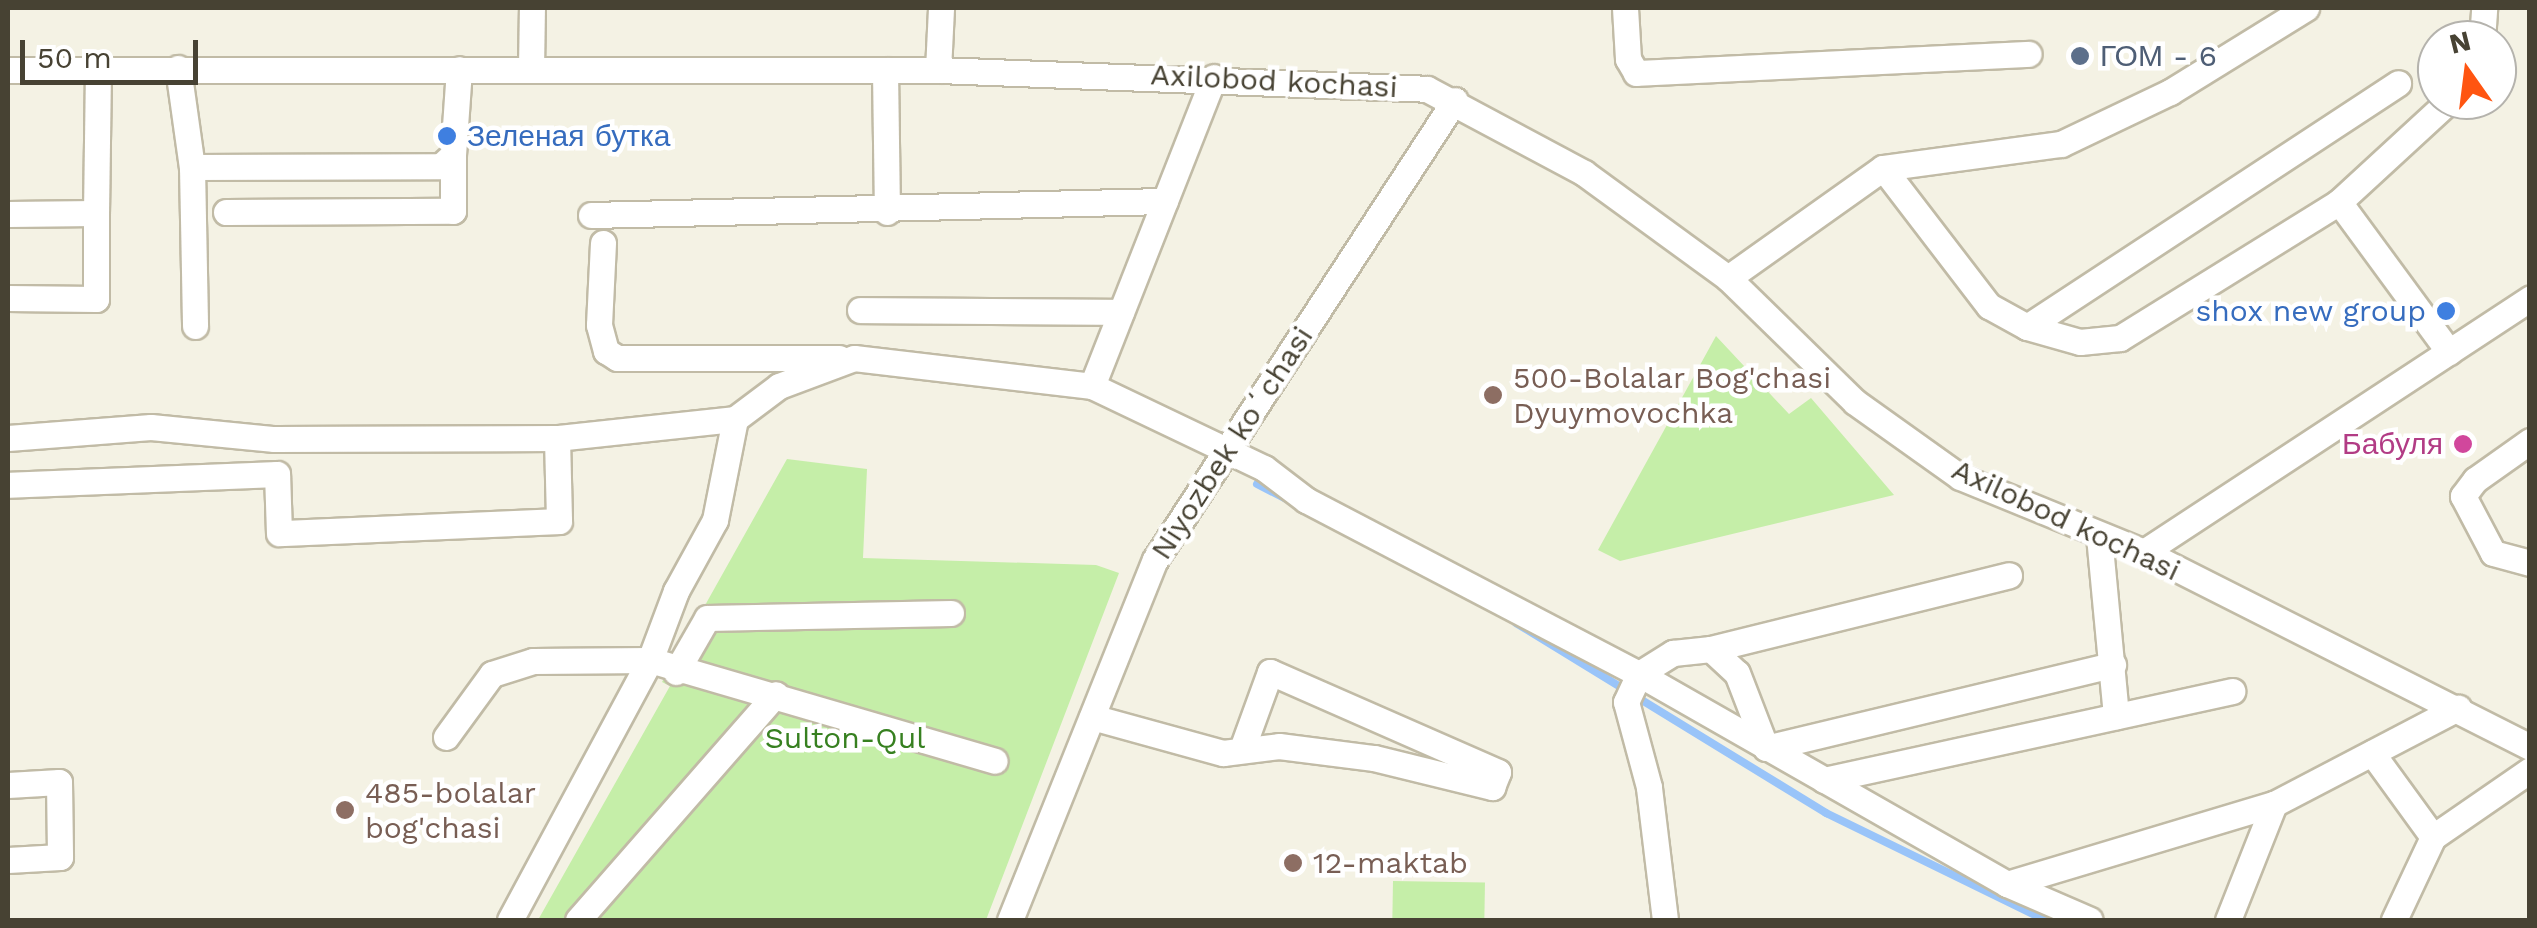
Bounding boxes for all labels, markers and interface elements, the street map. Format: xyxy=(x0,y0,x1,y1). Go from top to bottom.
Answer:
scale bar xyxy=(25,20,202,82)
north arrow xyxy=(2417,20,2517,120)
text: N xyxy=(2446,24,2474,61)
place label: ГОМ - 6 xyxy=(2100,38,2217,74)
text: 50 m xyxy=(37,40,112,75)
marker: ГОМ - 6 xyxy=(2069,45,2091,67)
street label: Axilobod kochasi xyxy=(1150,57,1398,105)
place label: Зеленая бутка xyxy=(467,118,670,154)
marker: Зеленая бутка xyxy=(436,125,458,147)
place label: shox new group xyxy=(2194,293,2426,329)
marker: shox new group xyxy=(2435,300,2457,322)
street label: Niyozbek koʻchasi xyxy=(1143,319,1321,567)
place label: 500-Bolalar Bog'chasi Dyuymovochka xyxy=(1513,360,1832,430)
marker: 500-Bolalar Bog'chasi Dyuymovochka xyxy=(1482,384,1504,406)
place label: Бабуля xyxy=(2342,426,2443,462)
marker: Бабуля xyxy=(2452,433,2474,455)
street label: Axilobod kochasi xyxy=(1946,451,2186,589)
park label: Sulton-Qul xyxy=(765,720,925,756)
place label: 485-bolalar bog'chasi xyxy=(365,775,536,846)
marker: 485-bolalar bog'chasi xyxy=(334,799,356,821)
place label: 12-maktab xyxy=(1313,845,1468,881)
marker: 12-maktab xyxy=(1282,852,1304,874)

